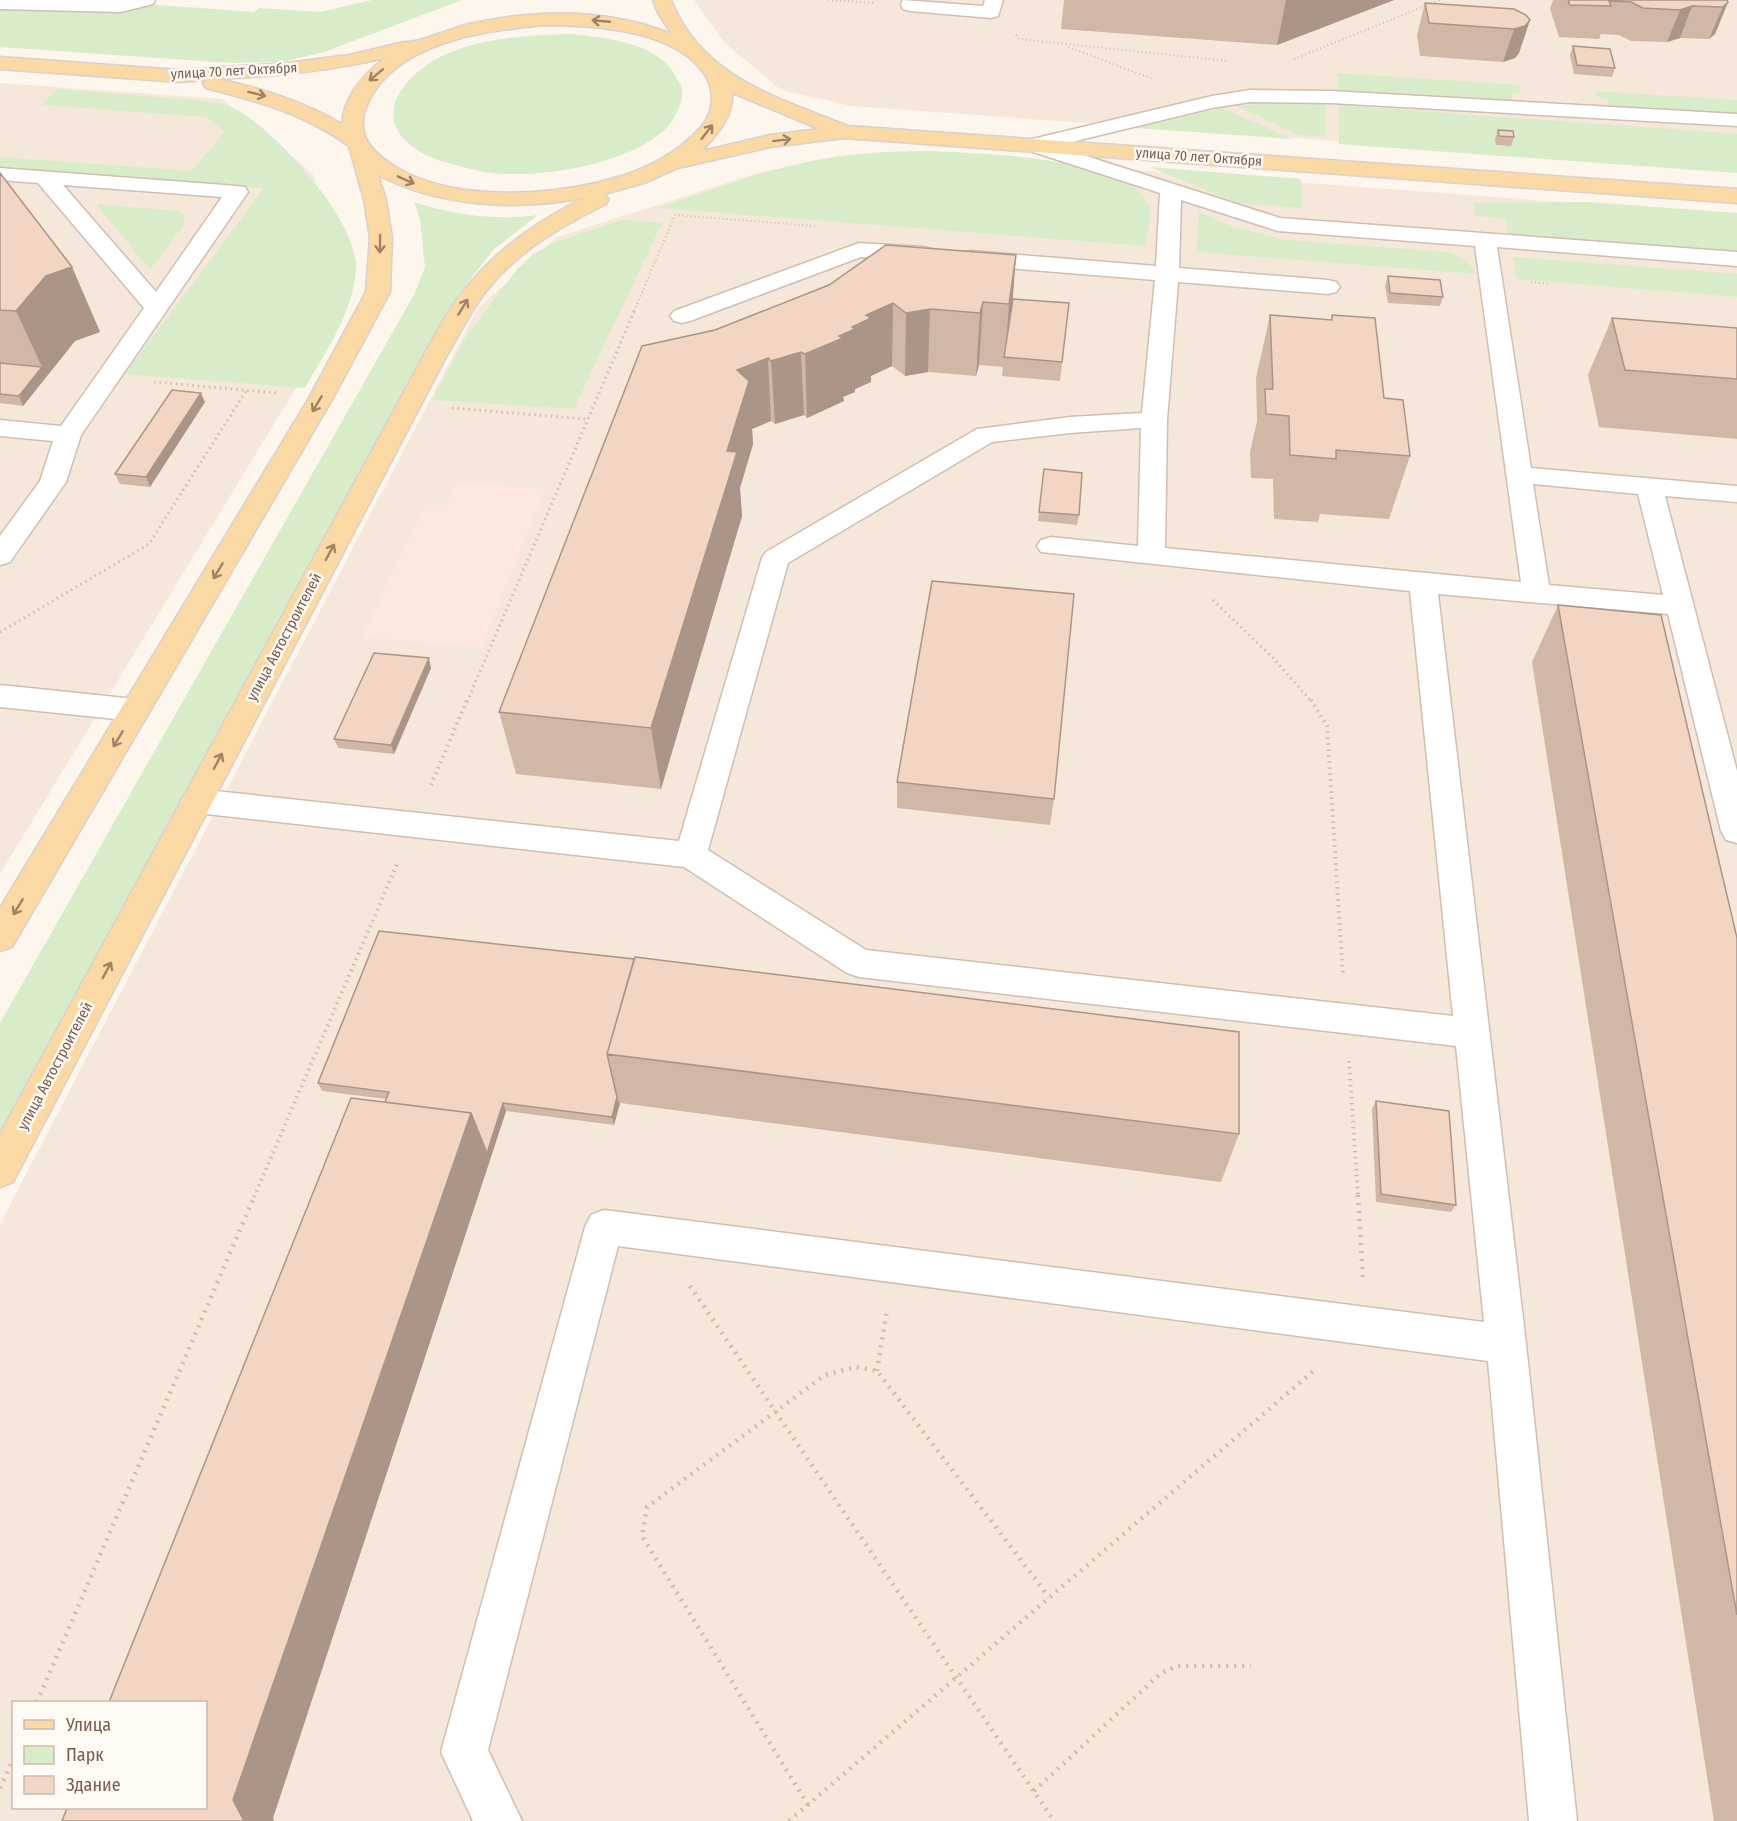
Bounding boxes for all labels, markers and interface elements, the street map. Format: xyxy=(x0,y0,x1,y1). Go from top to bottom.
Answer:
one-way arrow xyxy=(591,16,611,27)
street label: улица 70 лет Октября xyxy=(170,59,298,83)
one-way arrow xyxy=(369,69,385,82)
one-way arrow xyxy=(247,88,266,100)
one-way arrow xyxy=(701,125,714,141)
one-way arrow xyxy=(772,134,792,145)
street label: улица 70 лет Октября xyxy=(1135,144,1263,170)
one-way arrow xyxy=(397,174,415,186)
one-way arrow xyxy=(374,234,386,254)
one-way arrow xyxy=(458,299,470,316)
one-way arrow xyxy=(311,395,323,412)
one-way arrow xyxy=(324,544,336,561)
one-way arrow xyxy=(211,562,223,579)
street label: улица Автостроителей xyxy=(243,570,325,704)
one-way arrow xyxy=(111,730,123,747)
one-way arrow xyxy=(212,753,224,770)
one-way arrow xyxy=(12,898,24,915)
one-way arrow xyxy=(101,962,113,979)
street label: улица Автостроителей xyxy=(14,999,96,1133)
legend xyxy=(12,1701,207,1809)
text: Улица xyxy=(65,1714,111,1736)
text: Парк xyxy=(66,1744,104,1766)
text: Здание xyxy=(66,1774,121,1796)

